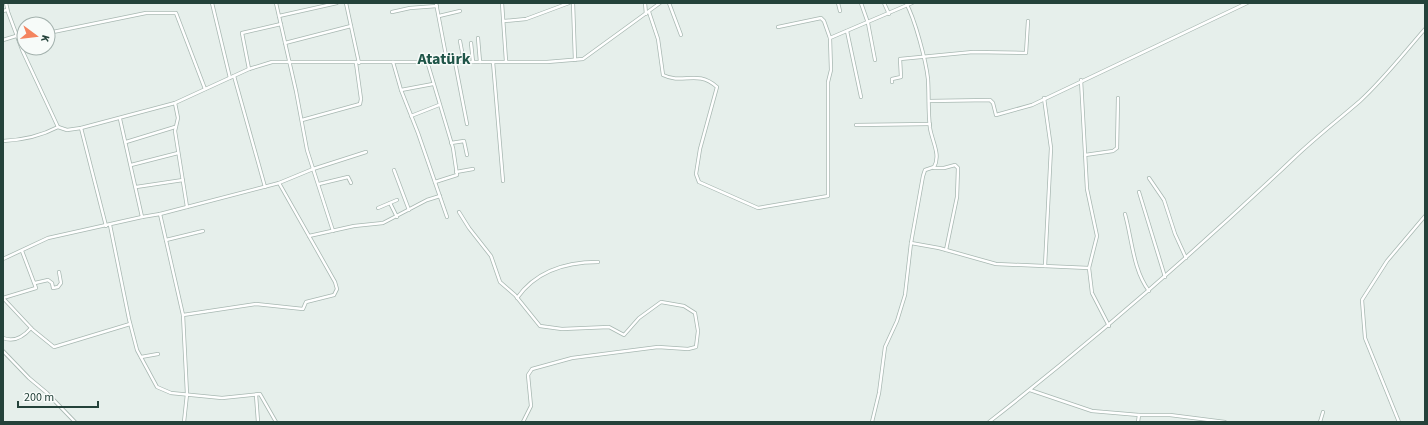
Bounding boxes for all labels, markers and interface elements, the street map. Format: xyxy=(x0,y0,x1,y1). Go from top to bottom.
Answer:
north arrow xyxy=(16,16,56,56)
text: K xyxy=(37,33,53,44)
district label: Atatürk xyxy=(416,48,471,70)
scale bar xyxy=(18,383,98,409)
text: 200 m xyxy=(24,389,54,406)

